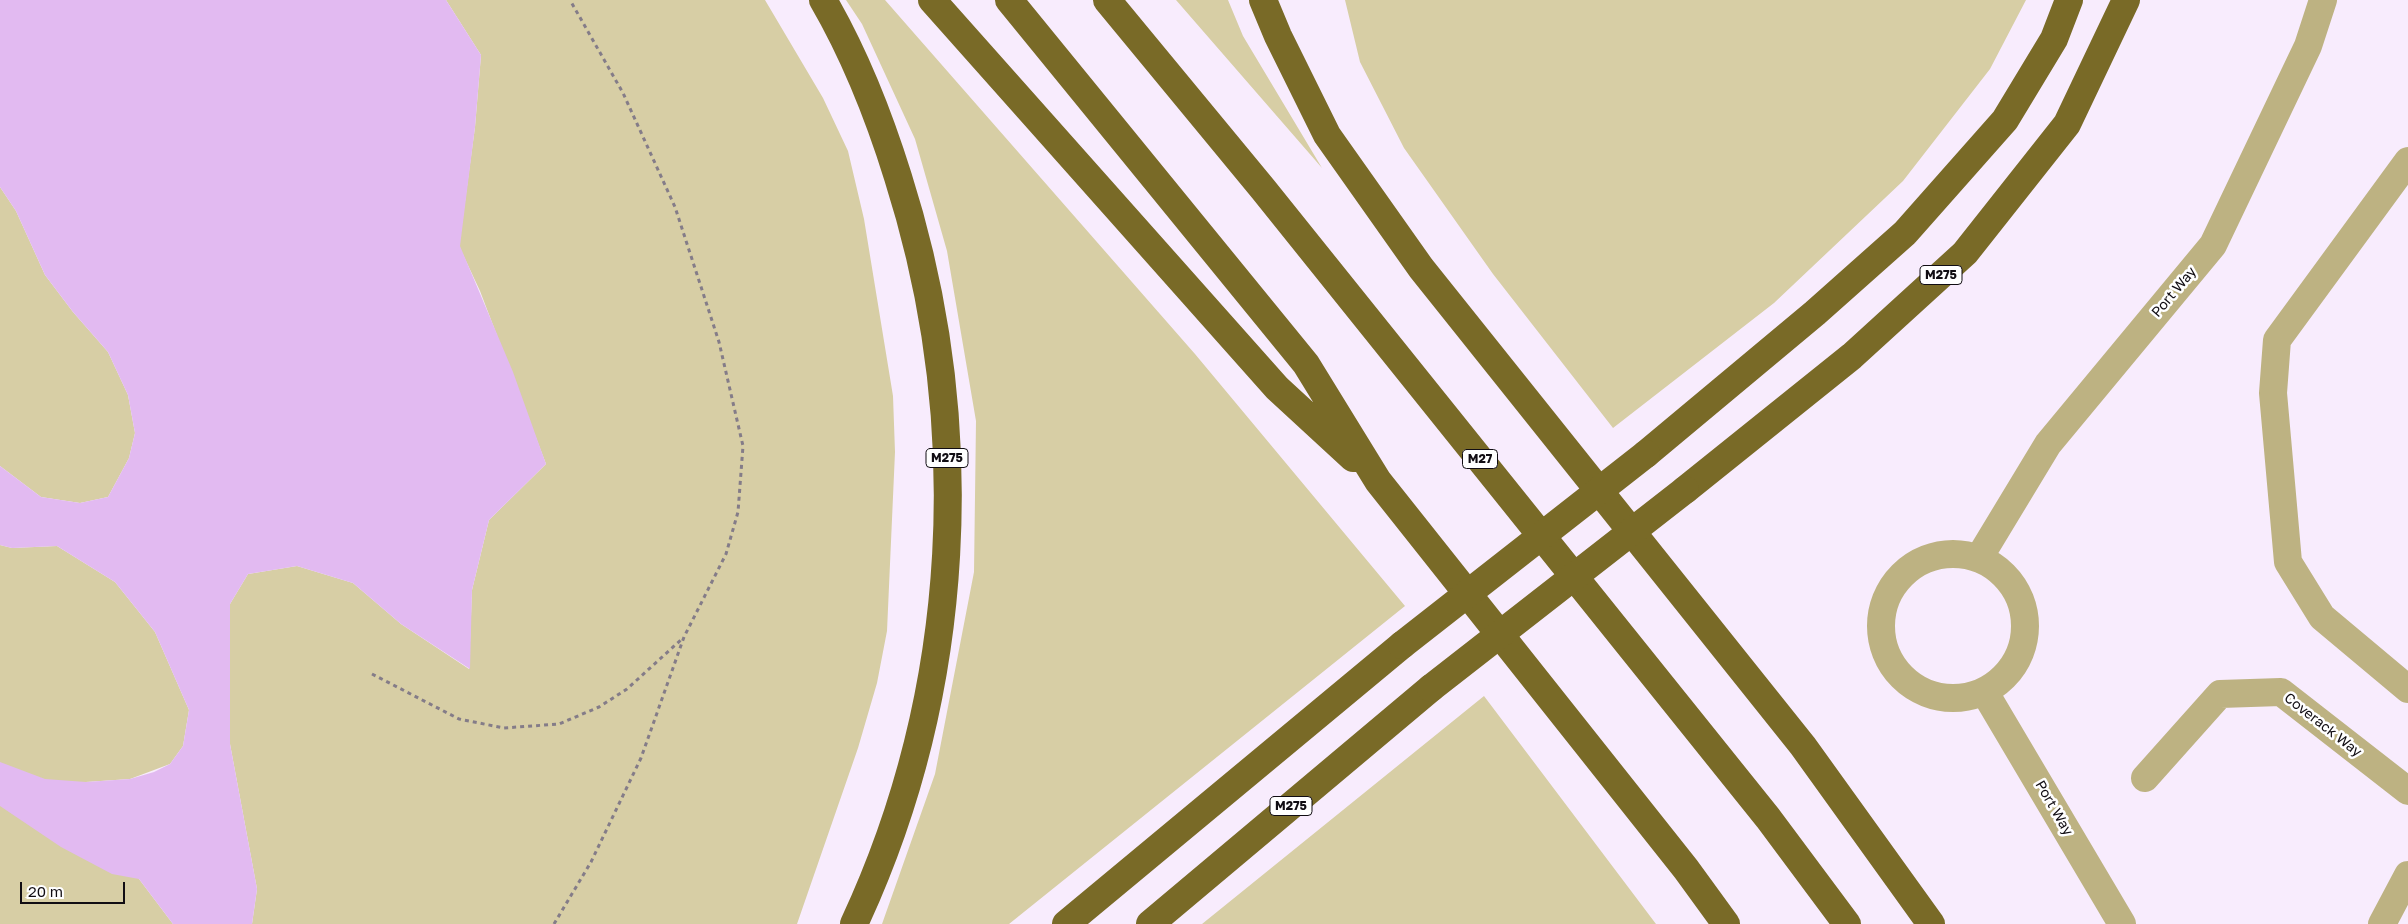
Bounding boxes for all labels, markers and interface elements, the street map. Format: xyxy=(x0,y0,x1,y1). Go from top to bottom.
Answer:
street label: Port Way xyxy=(2148,263,2200,321)
road number: M275 xyxy=(1920,266,1962,284)
road number: M275 xyxy=(926,448,968,468)
road number: M27 xyxy=(1462,449,1498,468)
street label: Coverack Way xyxy=(2281,689,2365,761)
street label: Port Way xyxy=(2032,778,2076,838)
road number: M275 xyxy=(1270,796,1312,816)
scale bar xyxy=(22,872,128,904)
text: 20 m xyxy=(28,882,63,900)

